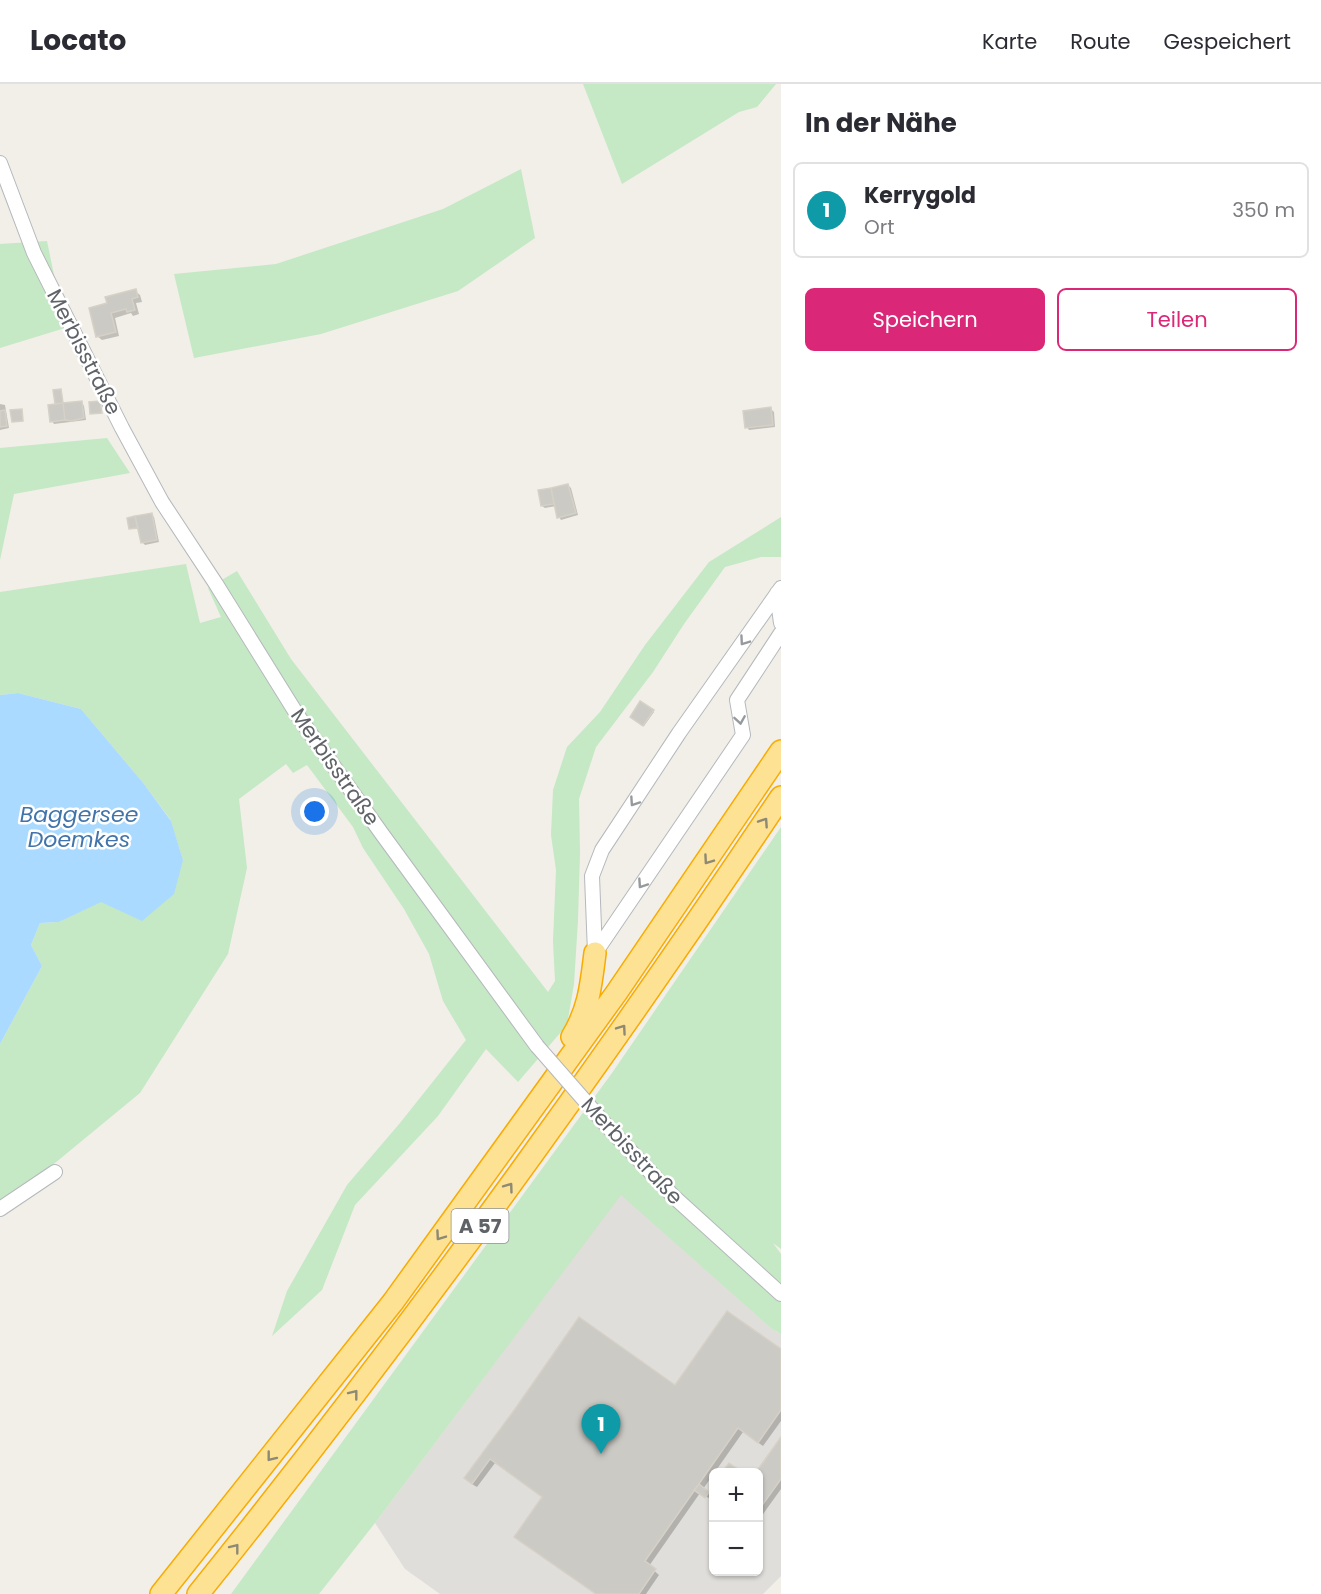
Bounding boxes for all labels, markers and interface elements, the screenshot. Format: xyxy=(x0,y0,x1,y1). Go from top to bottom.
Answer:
text: Locato xyxy=(30,21,126,60)
text: Karte xyxy=(982,27,1037,56)
text: Route xyxy=(1070,27,1131,56)
text: Gespeichert xyxy=(1164,27,1291,56)
text: In der Nähe xyxy=(805,105,957,141)
text: Kerrygold xyxy=(864,180,976,211)
text: 1 xyxy=(823,196,830,224)
text: 350 m xyxy=(1232,196,1295,224)
text: Ort xyxy=(864,213,894,241)
street label: Merbisstraße xyxy=(40,284,129,419)
button: Speichern xyxy=(805,288,1045,351)
button: Teilen xyxy=(1057,288,1297,351)
one-way arrow xyxy=(740,634,751,645)
street label: Merbisstraße xyxy=(284,702,387,831)
one-way arrow xyxy=(734,715,746,725)
one-way arrow xyxy=(630,795,641,806)
your location xyxy=(300,797,329,826)
water label: Baggersee Doemkes xyxy=(20,799,138,855)
one-way arrow xyxy=(757,818,768,829)
one-way arrow xyxy=(704,853,715,864)
one-way arrow xyxy=(638,877,649,888)
one-way arrow xyxy=(615,1024,626,1035)
street label: Merbisstraße xyxy=(575,1091,690,1211)
one-way arrow xyxy=(502,1183,513,1194)
road number: A 57 xyxy=(452,1209,508,1243)
one-way arrow xyxy=(436,1229,447,1240)
one-way arrow xyxy=(347,1390,358,1401)
pin: 1 xyxy=(582,1404,620,1454)
one-way arrow xyxy=(268,1451,279,1462)
map controls xyxy=(709,1468,763,1576)
button: + xyxy=(709,1468,763,1522)
button: − xyxy=(709,1522,763,1576)
one-way arrow xyxy=(227,1544,238,1555)

